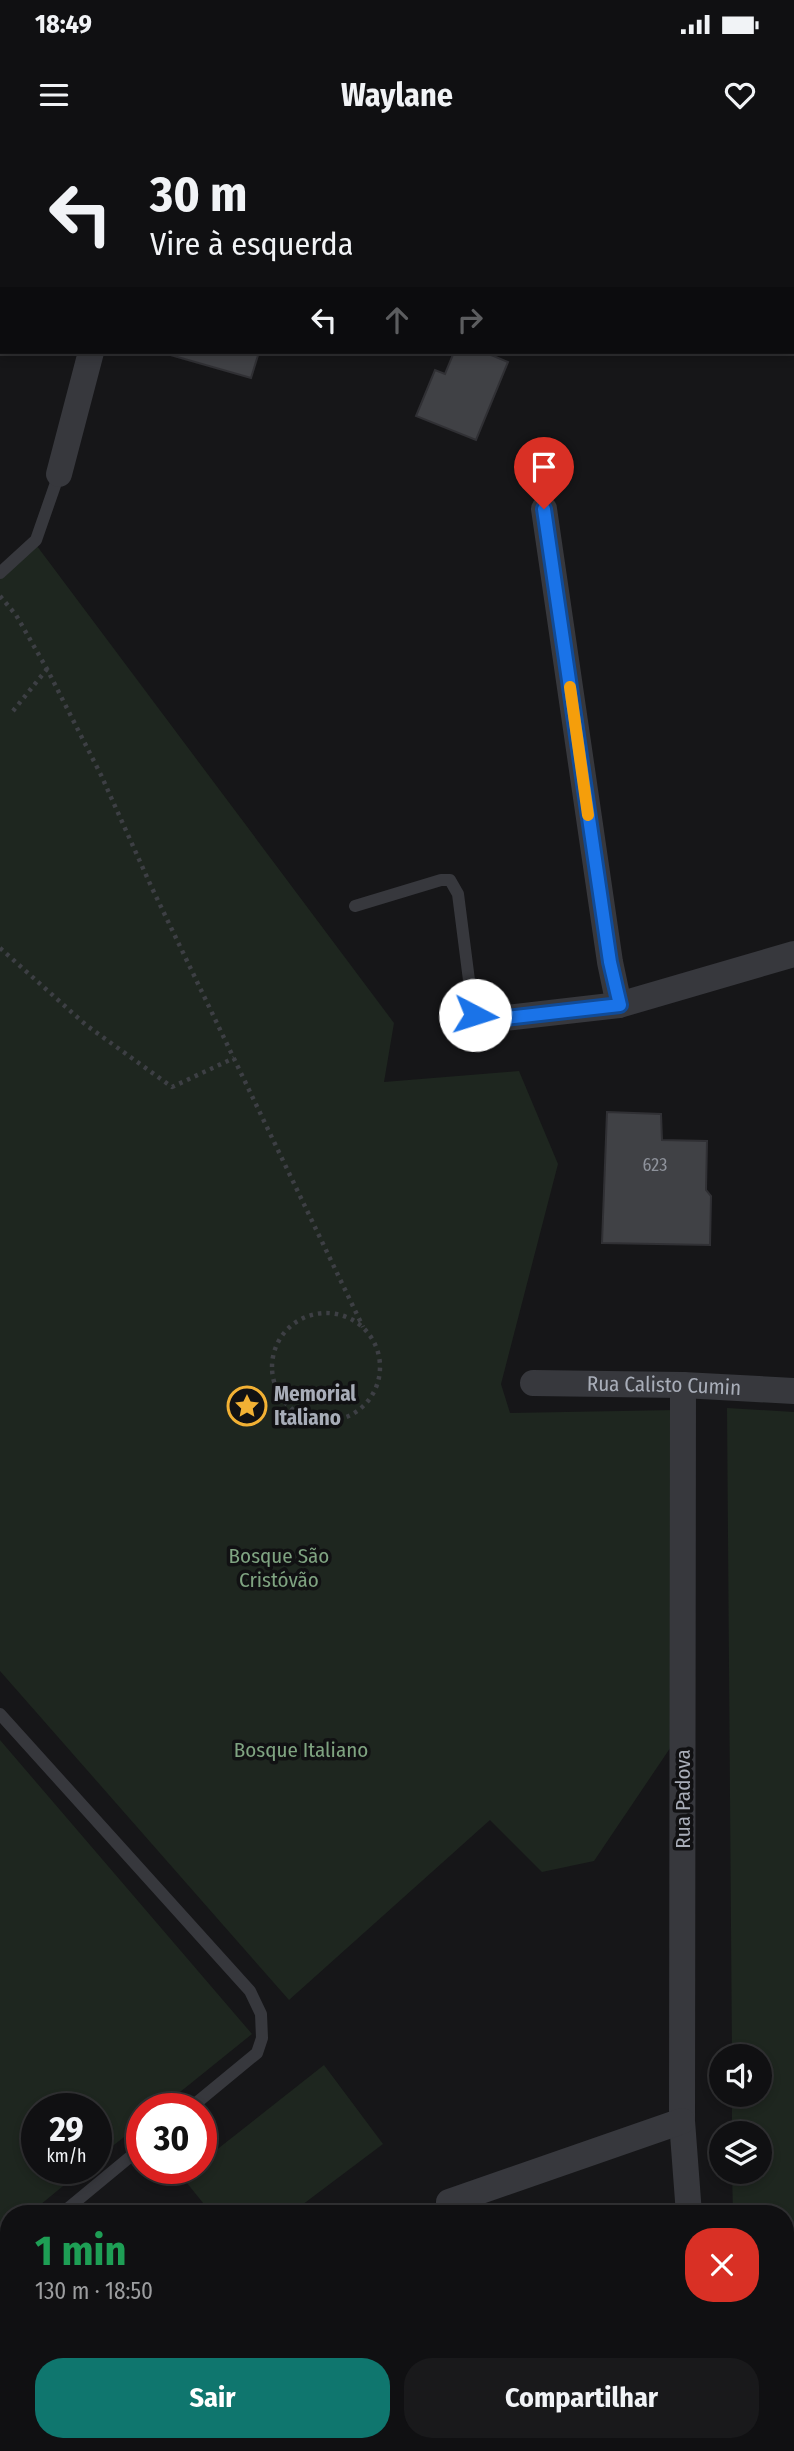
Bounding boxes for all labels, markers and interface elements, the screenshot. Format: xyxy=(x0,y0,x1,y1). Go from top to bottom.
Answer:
text: 18:49 xyxy=(35,9,92,40)
icon: menu xyxy=(35,76,73,114)
text: Waylane xyxy=(341,76,453,114)
icon: heart xyxy=(721,76,759,114)
text: 30 m xyxy=(150,165,248,224)
icon: left xyxy=(35,168,126,259)
text: Vire à esquerda xyxy=(150,225,353,263)
icon: left xyxy=(305,301,343,339)
icon: ahead xyxy=(378,301,416,339)
icon: right xyxy=(451,301,489,339)
pin xyxy=(514,437,574,509)
icon: arrive xyxy=(525,448,563,486)
position arrow xyxy=(438,978,512,1052)
house number: 623 xyxy=(643,1154,667,1176)
street label: Rua Calisto Cumin xyxy=(587,1371,742,1401)
place label: Memorial Italiano xyxy=(274,1381,356,1431)
place icon: Memorial Italiano xyxy=(226,1385,268,1427)
park label: Bosque São Cristóvão xyxy=(229,1543,329,1593)
park label: Bosque Italiano xyxy=(234,1737,368,1763)
street label: Rua Padova xyxy=(670,1749,696,1849)
map controls xyxy=(709,2044,772,2184)
button: sound xyxy=(709,2044,772,2107)
speed limit sign: 30 xyxy=(126,2093,217,2184)
text: 29 xyxy=(49,2108,84,2150)
button: layers xyxy=(709,2121,772,2184)
text: km/h xyxy=(46,2145,87,2167)
text: 1 min xyxy=(35,2226,126,2276)
button: close xyxy=(685,2228,759,2302)
text: 130 m · 18:50 xyxy=(35,2277,153,2305)
button: Sair xyxy=(35,2358,390,2438)
button: Compartilhar xyxy=(404,2358,759,2438)

